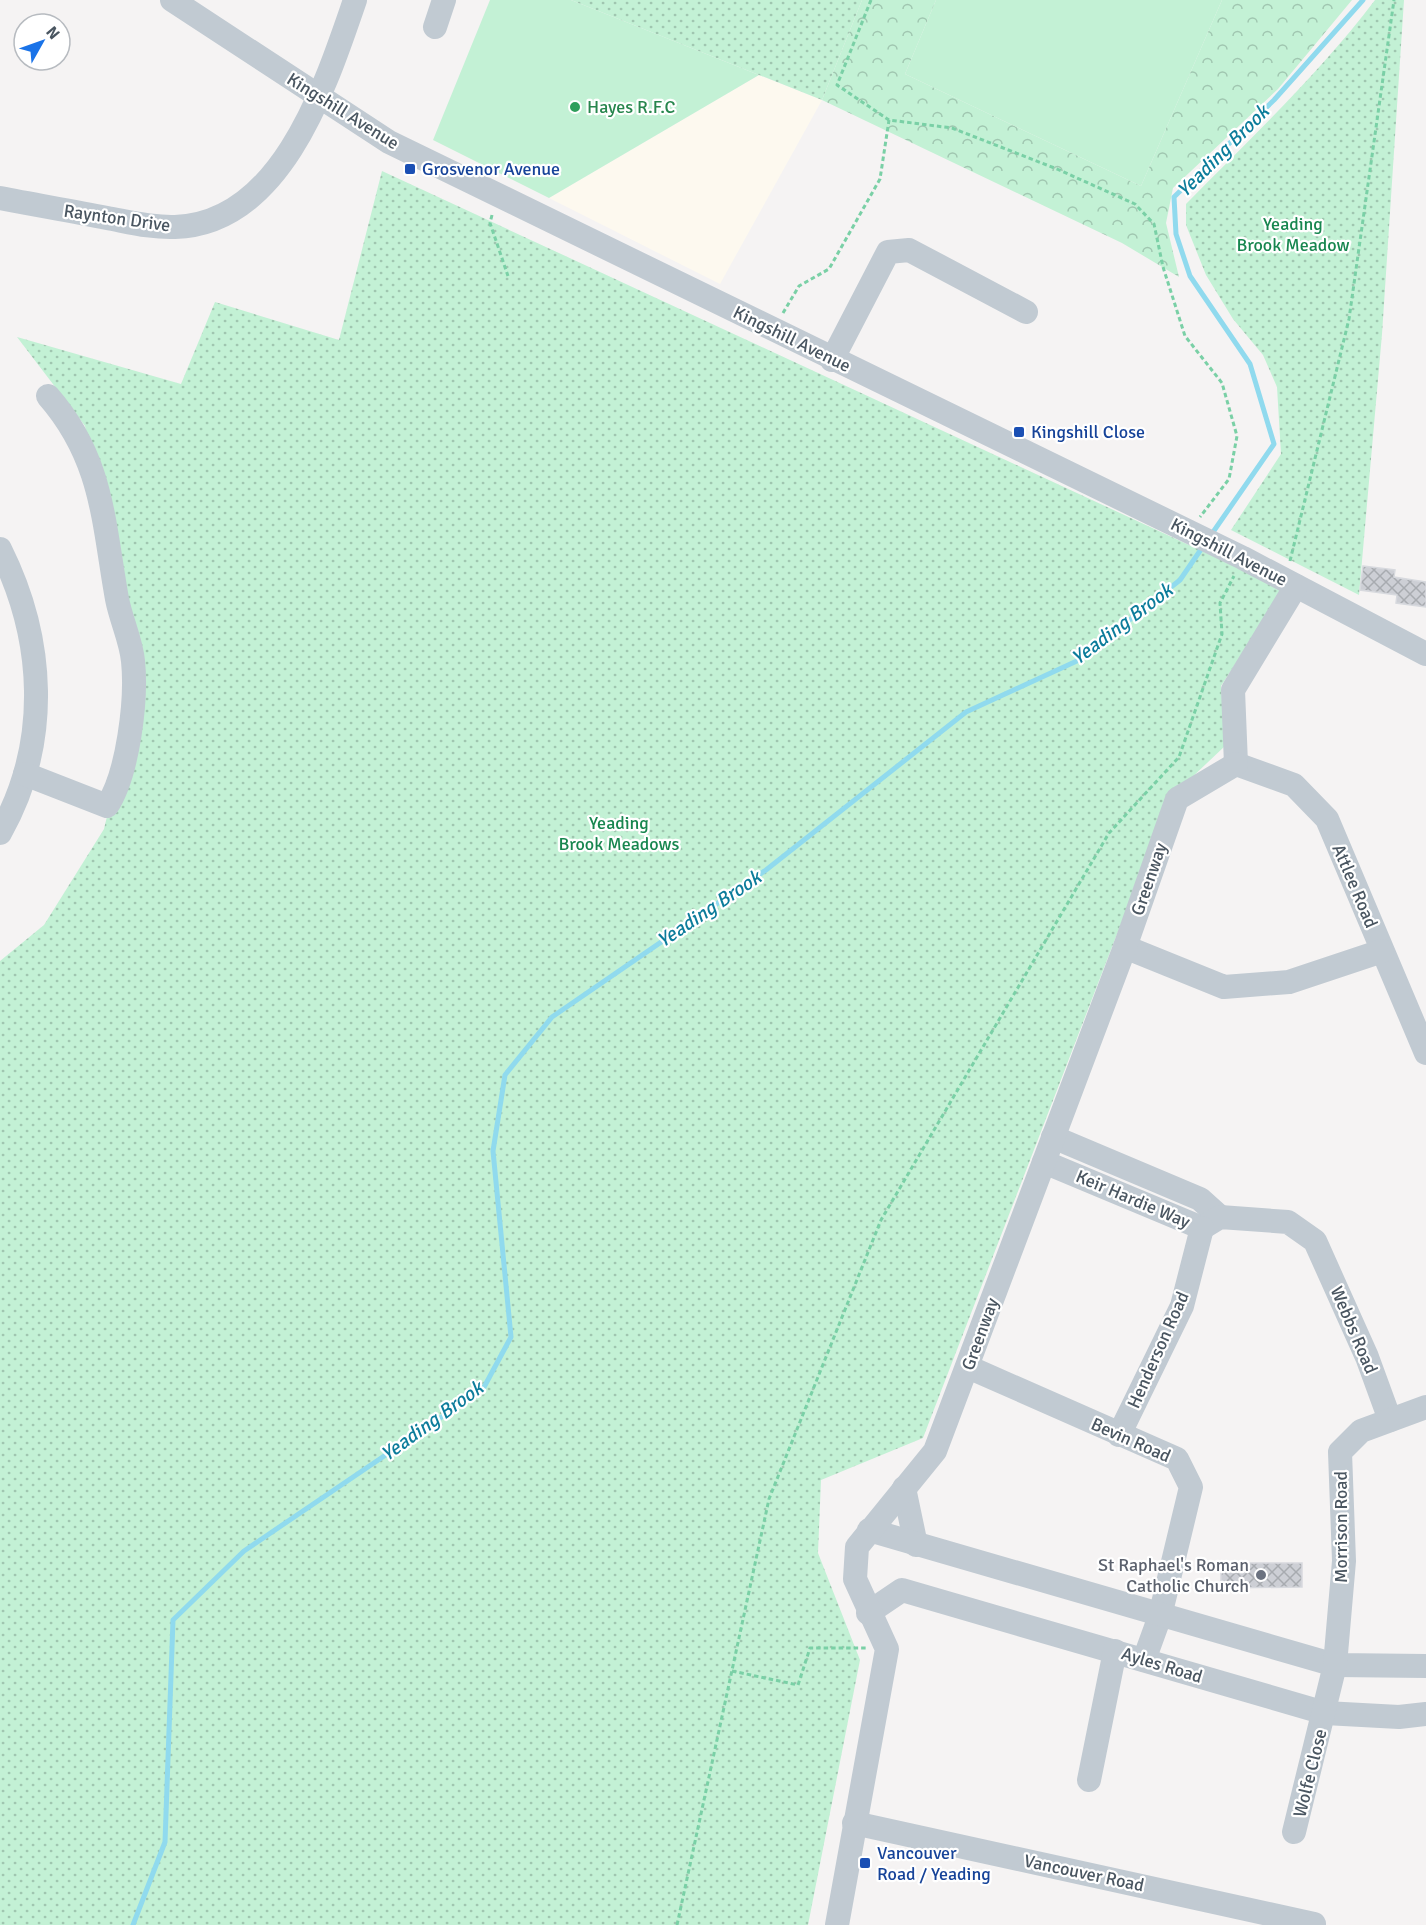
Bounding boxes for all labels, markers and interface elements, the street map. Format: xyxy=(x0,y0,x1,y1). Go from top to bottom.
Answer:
north arrow xyxy=(12,12,72,72)
text: N xyxy=(41,22,64,44)
street label: Kingshill Avenue xyxy=(283,68,403,154)
place label: Hayes R.F.C xyxy=(587,96,675,118)
water label: Yeading Brook xyxy=(1172,98,1276,202)
marker: Hayes R.F.C xyxy=(568,100,582,114)
place label: Grosvenor Avenue xyxy=(422,158,560,180)
marker: Grosvenor Avenue xyxy=(403,162,417,176)
street label: Raynton Drive xyxy=(62,200,172,236)
park label: Yeading Brook Meadow xyxy=(1237,213,1349,256)
street label: Kingshill Avenue xyxy=(730,301,854,377)
place label: Kingshill Close xyxy=(1031,421,1145,443)
marker: Kingshill Close xyxy=(1012,425,1026,439)
street label: Kingshill Avenue xyxy=(1167,513,1291,591)
water label: Yeading Brook xyxy=(1066,577,1179,670)
park label: Yeading Brook Meadows xyxy=(559,812,680,855)
street label: Greenway xyxy=(1126,839,1172,918)
street label: Attlee Road xyxy=(1328,841,1382,931)
water label: Yeading Brook xyxy=(652,864,768,953)
street label: Keir Hardie Way xyxy=(1073,1165,1194,1233)
street label: Webbs Road xyxy=(1326,1283,1382,1377)
street label: Henderson Road xyxy=(1122,1288,1194,1412)
street label: Greenway xyxy=(957,1294,1003,1373)
water label: Yeading Brook xyxy=(376,1374,490,1467)
street label: Bevin Road xyxy=(1088,1413,1174,1467)
street label: Morrison Road xyxy=(1330,1471,1352,1583)
place label: St Raphael's Roman Catholic Church xyxy=(1098,1554,1249,1597)
marker: St Raphael's Roman Catholic Church xyxy=(1254,1568,1268,1582)
street label: Ayles Road xyxy=(1119,1642,1205,1688)
street label: Wolfe Close xyxy=(1288,1727,1332,1819)
place label: Vancouver Road / Yeading xyxy=(877,1842,991,1885)
street label: Vancouver Road xyxy=(1022,1850,1146,1896)
marker: Vancouver Road / Yeading xyxy=(858,1856,872,1870)

